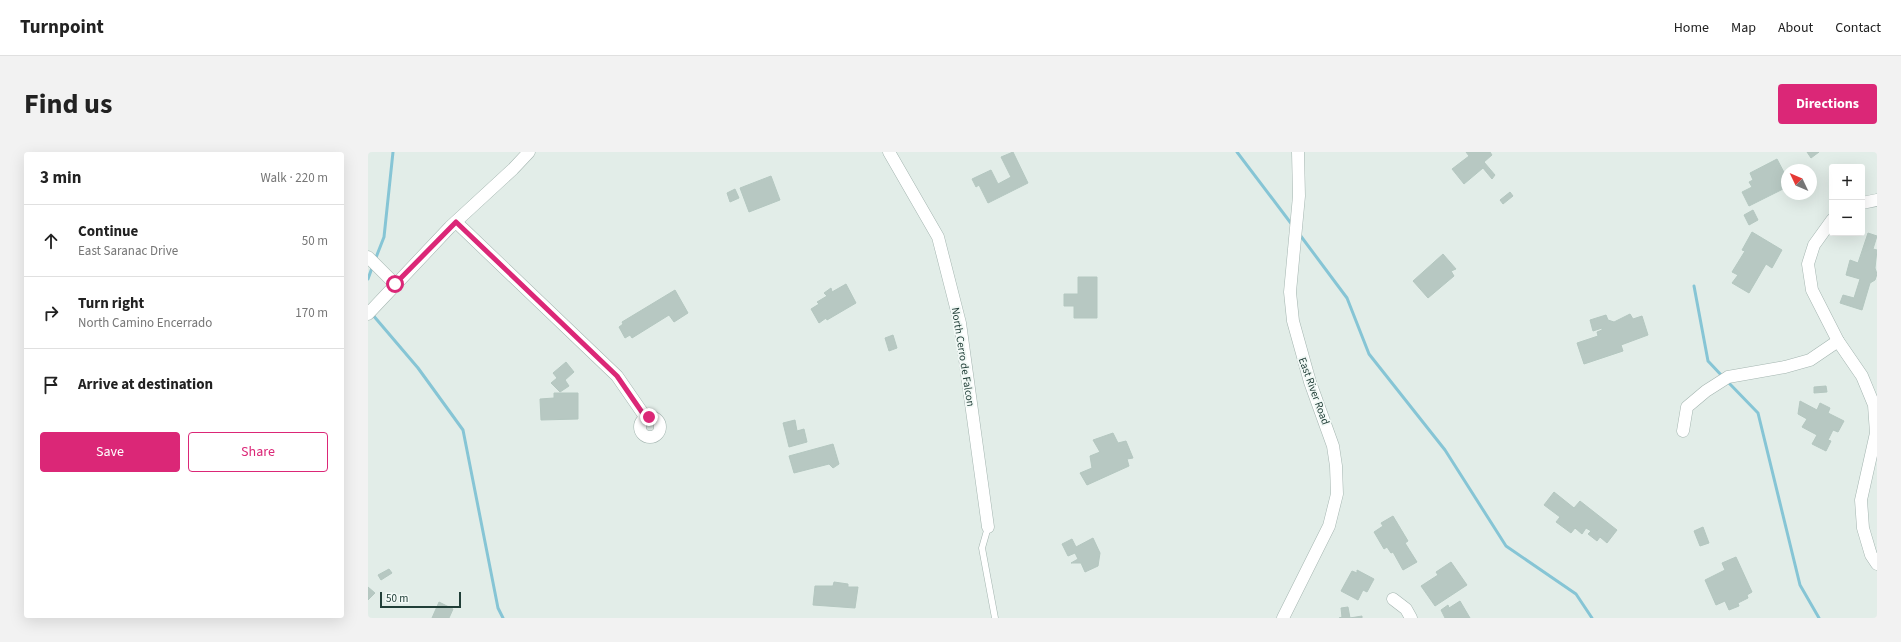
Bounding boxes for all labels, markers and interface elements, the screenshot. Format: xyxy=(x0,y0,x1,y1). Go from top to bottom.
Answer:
text: Turnpoint xyxy=(20,14,104,41)
text: Home xyxy=(1674,18,1709,38)
text: Map xyxy=(1731,18,1756,38)
text: About xyxy=(1778,18,1813,38)
text: Contact xyxy=(1835,18,1881,38)
text: Find us xyxy=(24,84,112,124)
button: Directions xyxy=(1778,84,1877,124)
north arrow xyxy=(1781,164,1817,200)
map controls xyxy=(1829,164,1865,236)
button: + xyxy=(1829,164,1865,200)
text: 3 min xyxy=(40,166,81,190)
text: Walk · 220 m xyxy=(260,169,328,187)
button: − xyxy=(1829,200,1865,236)
text: Continue xyxy=(78,221,138,242)
icon: ahead xyxy=(40,230,62,252)
text: 50 m xyxy=(302,232,328,250)
text: East Saranac Drive xyxy=(78,242,178,260)
route start xyxy=(386,275,404,293)
text: Turn right xyxy=(78,293,144,314)
icon: right xyxy=(40,302,62,324)
text: 170 m xyxy=(295,304,328,322)
street label: North Cerro de Falcon xyxy=(948,306,978,408)
text: North Camino Encerrado xyxy=(78,314,212,332)
street label: East River Road xyxy=(1295,355,1333,427)
icon: arrive xyxy=(40,374,62,396)
text: Arrive at destination xyxy=(78,374,213,395)
route end xyxy=(640,408,658,426)
button: Save xyxy=(40,432,180,472)
button: Share xyxy=(188,432,328,472)
scale bar xyxy=(380,590,461,609)
text: 50 m xyxy=(386,591,408,606)

